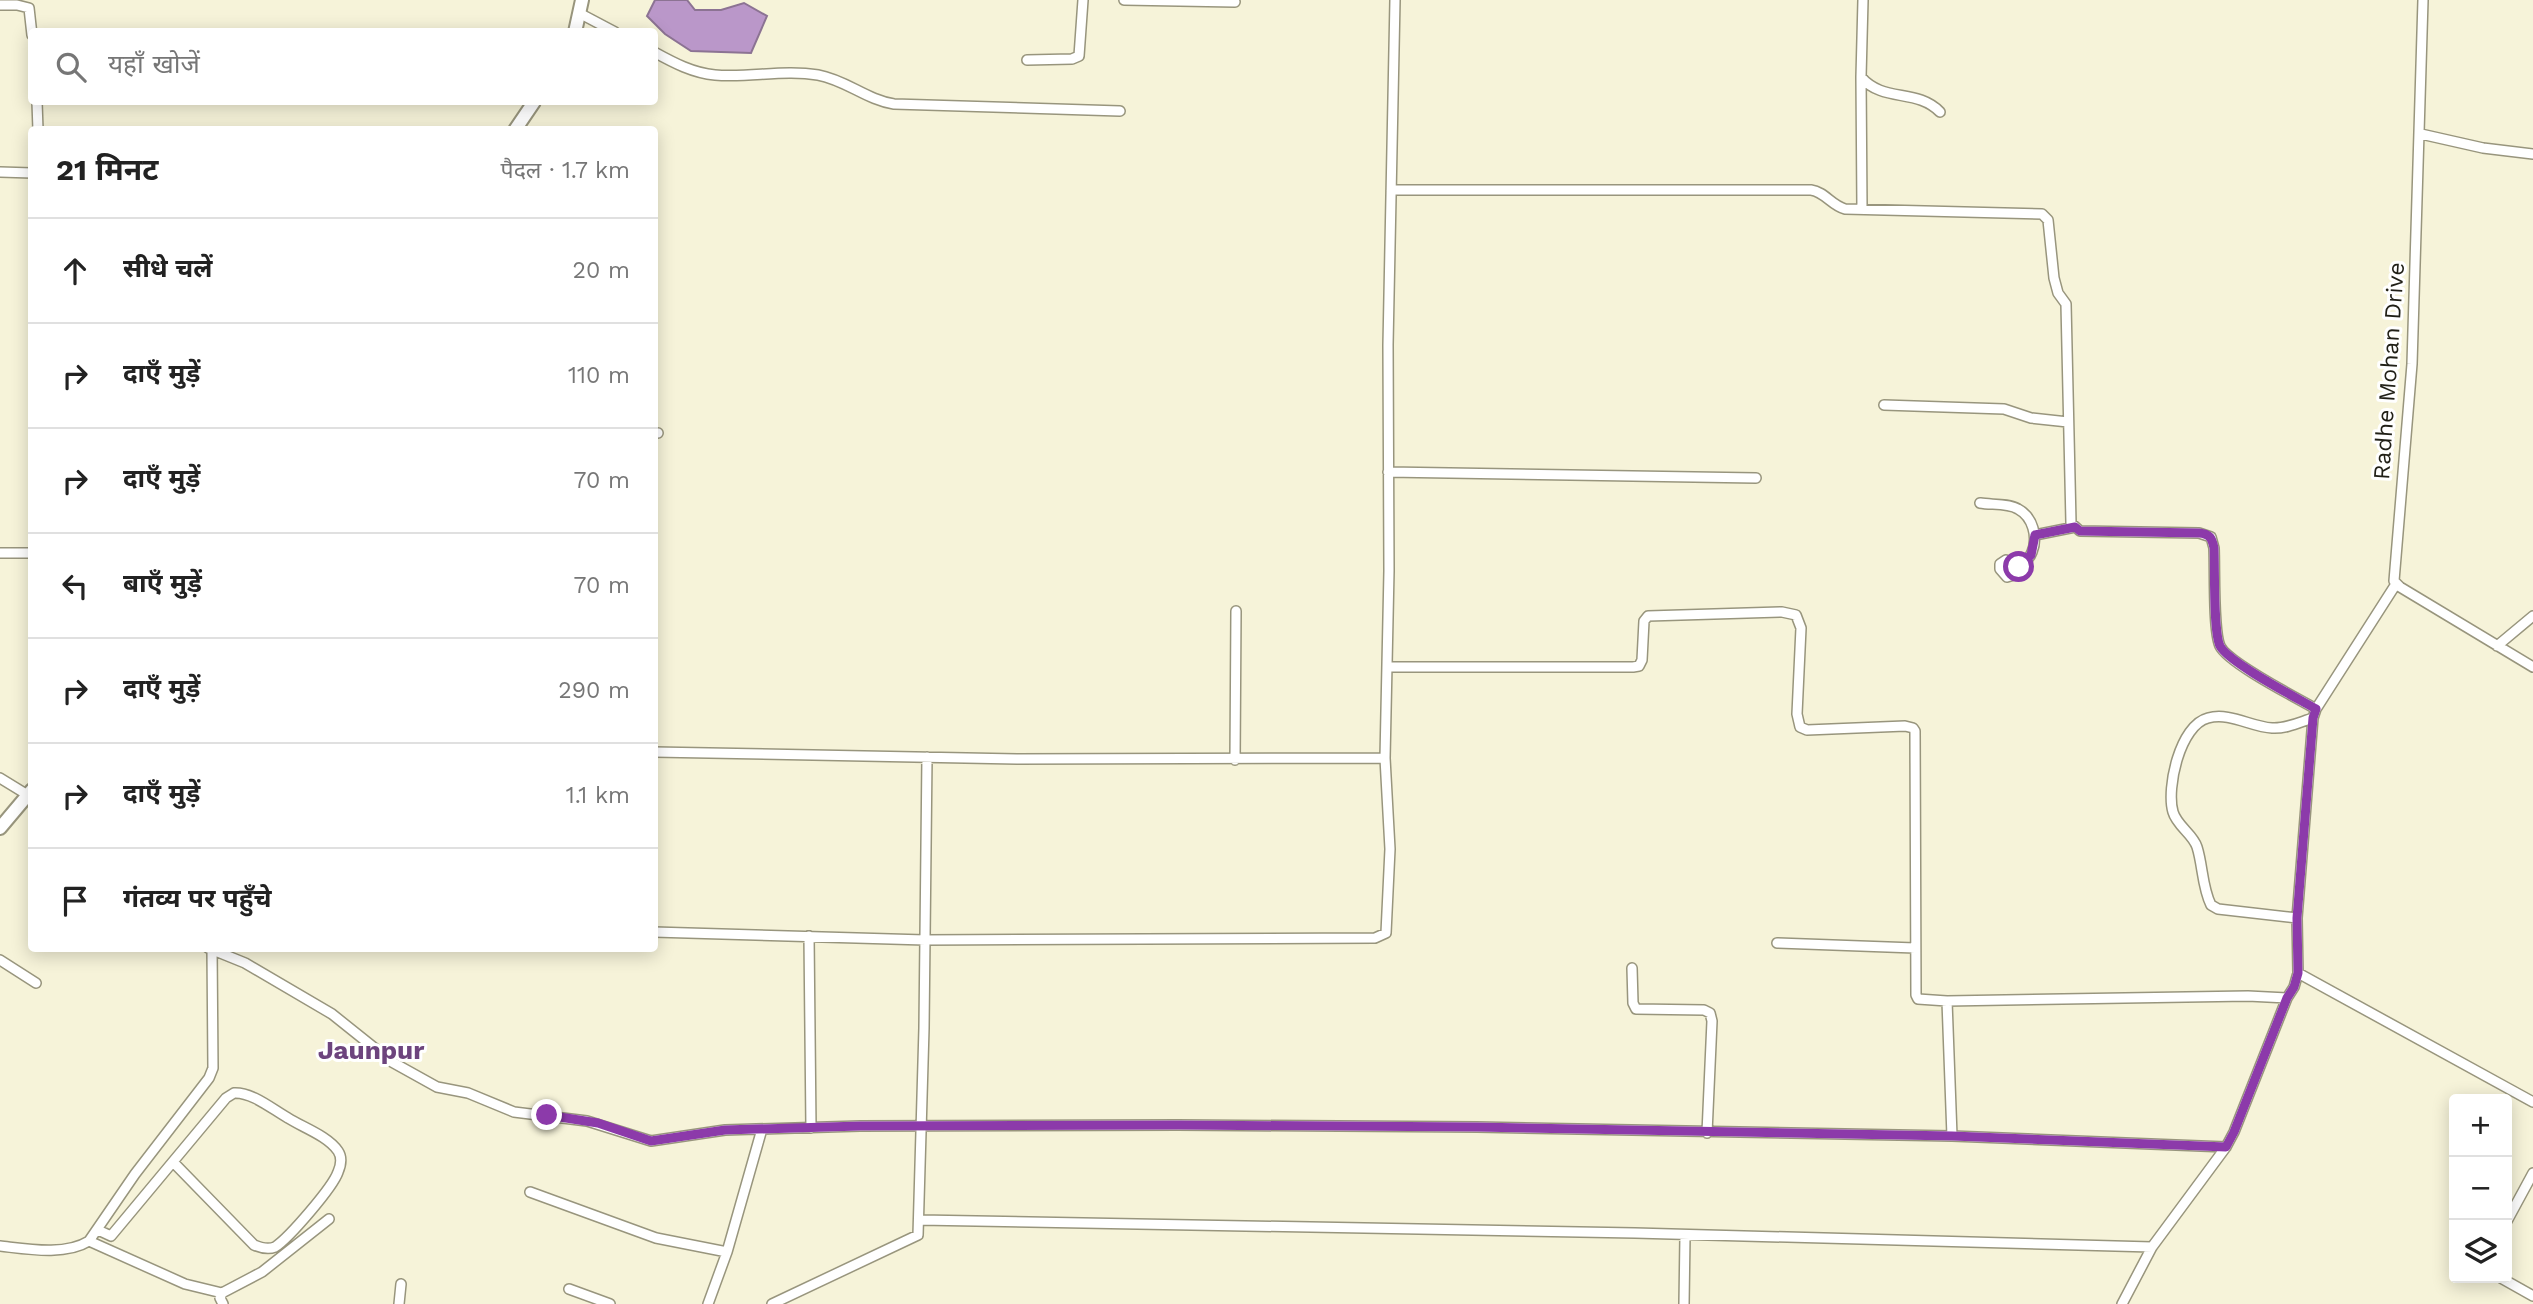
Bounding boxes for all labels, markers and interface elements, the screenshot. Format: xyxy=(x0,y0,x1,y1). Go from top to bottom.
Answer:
search box xyxy=(28,28,658,105)
icon: search xyxy=(52,48,90,86)
text: यहाँ खोजें xyxy=(108,49,200,79)
text: 21 मिनट xyxy=(56,152,158,187)
text: पैदल · 1.7 km xyxy=(501,157,630,184)
icon: ahead xyxy=(56,252,94,290)
text: सीधे चलें xyxy=(123,253,212,283)
text: 20 m xyxy=(573,257,630,284)
street label: Radhe Mohan Drive xyxy=(2368,261,2410,481)
icon: right xyxy=(56,357,94,395)
text: दाएँ मुड़ें xyxy=(123,358,200,388)
text: 110 m xyxy=(568,362,630,389)
icon: right xyxy=(56,462,94,500)
text: दाएँ मुड़ें xyxy=(123,463,200,493)
text: 70 m xyxy=(573,467,630,494)
route start xyxy=(2003,551,2034,582)
icon: left xyxy=(56,567,94,605)
text: बाएँ मुड़ें xyxy=(123,568,202,598)
text: 70 m xyxy=(573,572,630,599)
icon: right xyxy=(56,672,94,710)
text: दाएँ मुड़ें xyxy=(123,673,200,703)
text: 290 m xyxy=(558,677,630,704)
icon: right xyxy=(56,777,94,815)
text: दाएँ मुड़ें xyxy=(123,778,200,808)
text: 1.1 km xyxy=(566,782,630,809)
icon: arrive xyxy=(56,882,94,920)
text: गंतव्य पर पहुँचे xyxy=(123,883,272,913)
district label: Jaunpur xyxy=(318,1035,425,1065)
map controls xyxy=(2449,1094,2512,1283)
button: + xyxy=(2449,1094,2512,1157)
route end xyxy=(531,1099,562,1130)
button: − xyxy=(2449,1157,2512,1220)
button: layers xyxy=(2449,1220,2512,1283)

